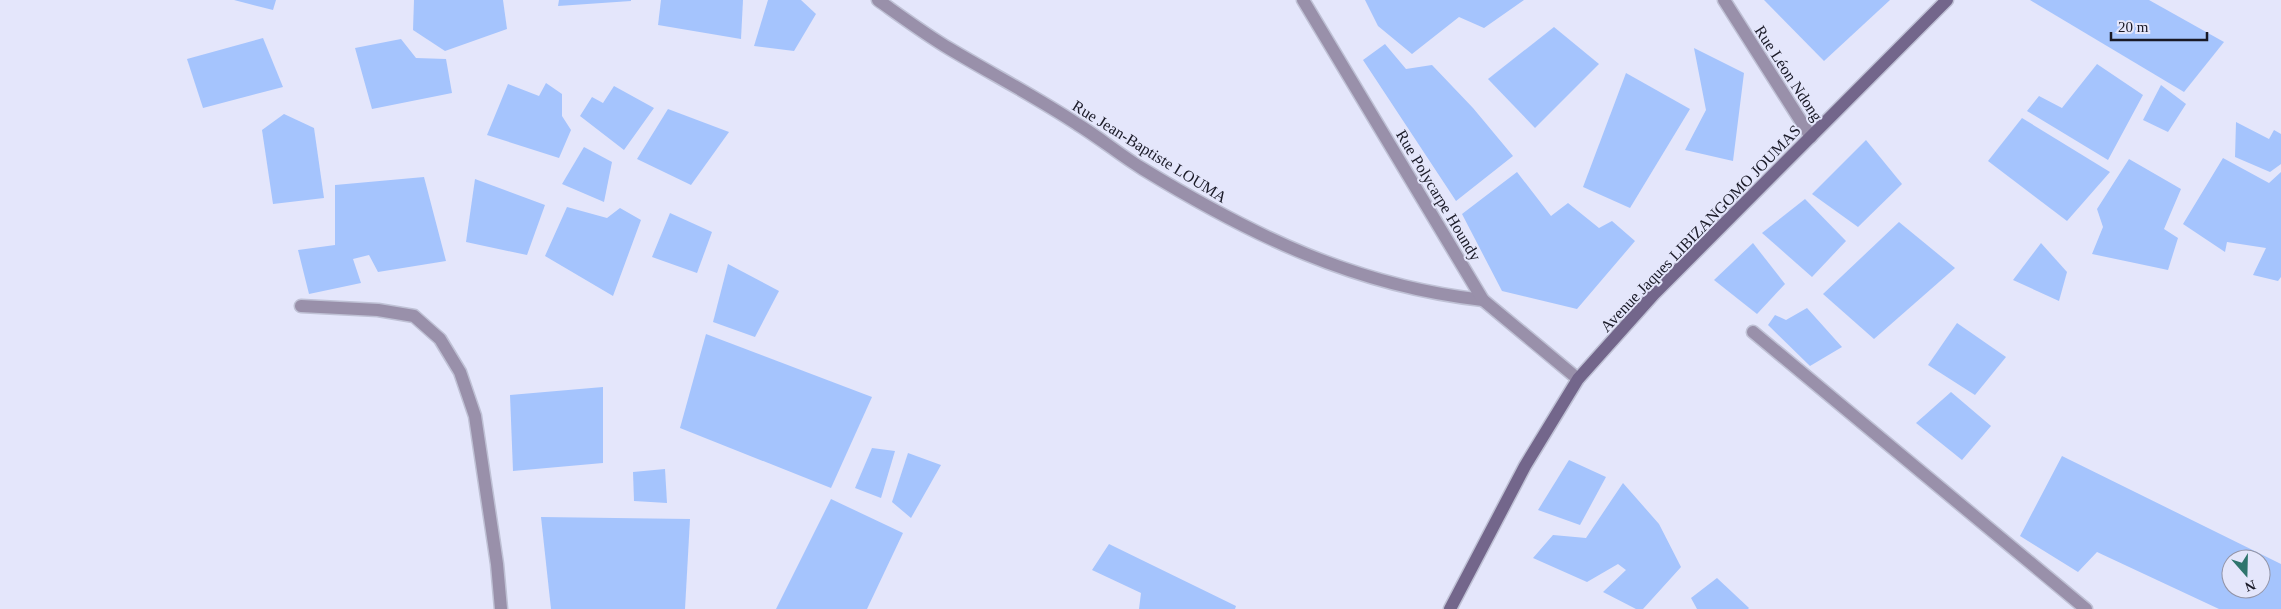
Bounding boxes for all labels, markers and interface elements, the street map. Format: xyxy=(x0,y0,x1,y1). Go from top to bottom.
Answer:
scale bar xyxy=(2111,10,2207,42)
text: 20 m xyxy=(2118,19,2149,35)
street label: Rue Léon Ndong xyxy=(1751,22,1826,125)
street label: Rue Jean-Baptiste LOUMA xyxy=(1069,97,1230,207)
street label: Avenue Jaques LIBIZANGOMO JOUMAS xyxy=(1597,122,1804,336)
street label: Rue Polycarpe Houndy xyxy=(1392,127,1484,264)
north arrow xyxy=(2221,549,2271,599)
text: N xyxy=(2243,577,2258,595)

